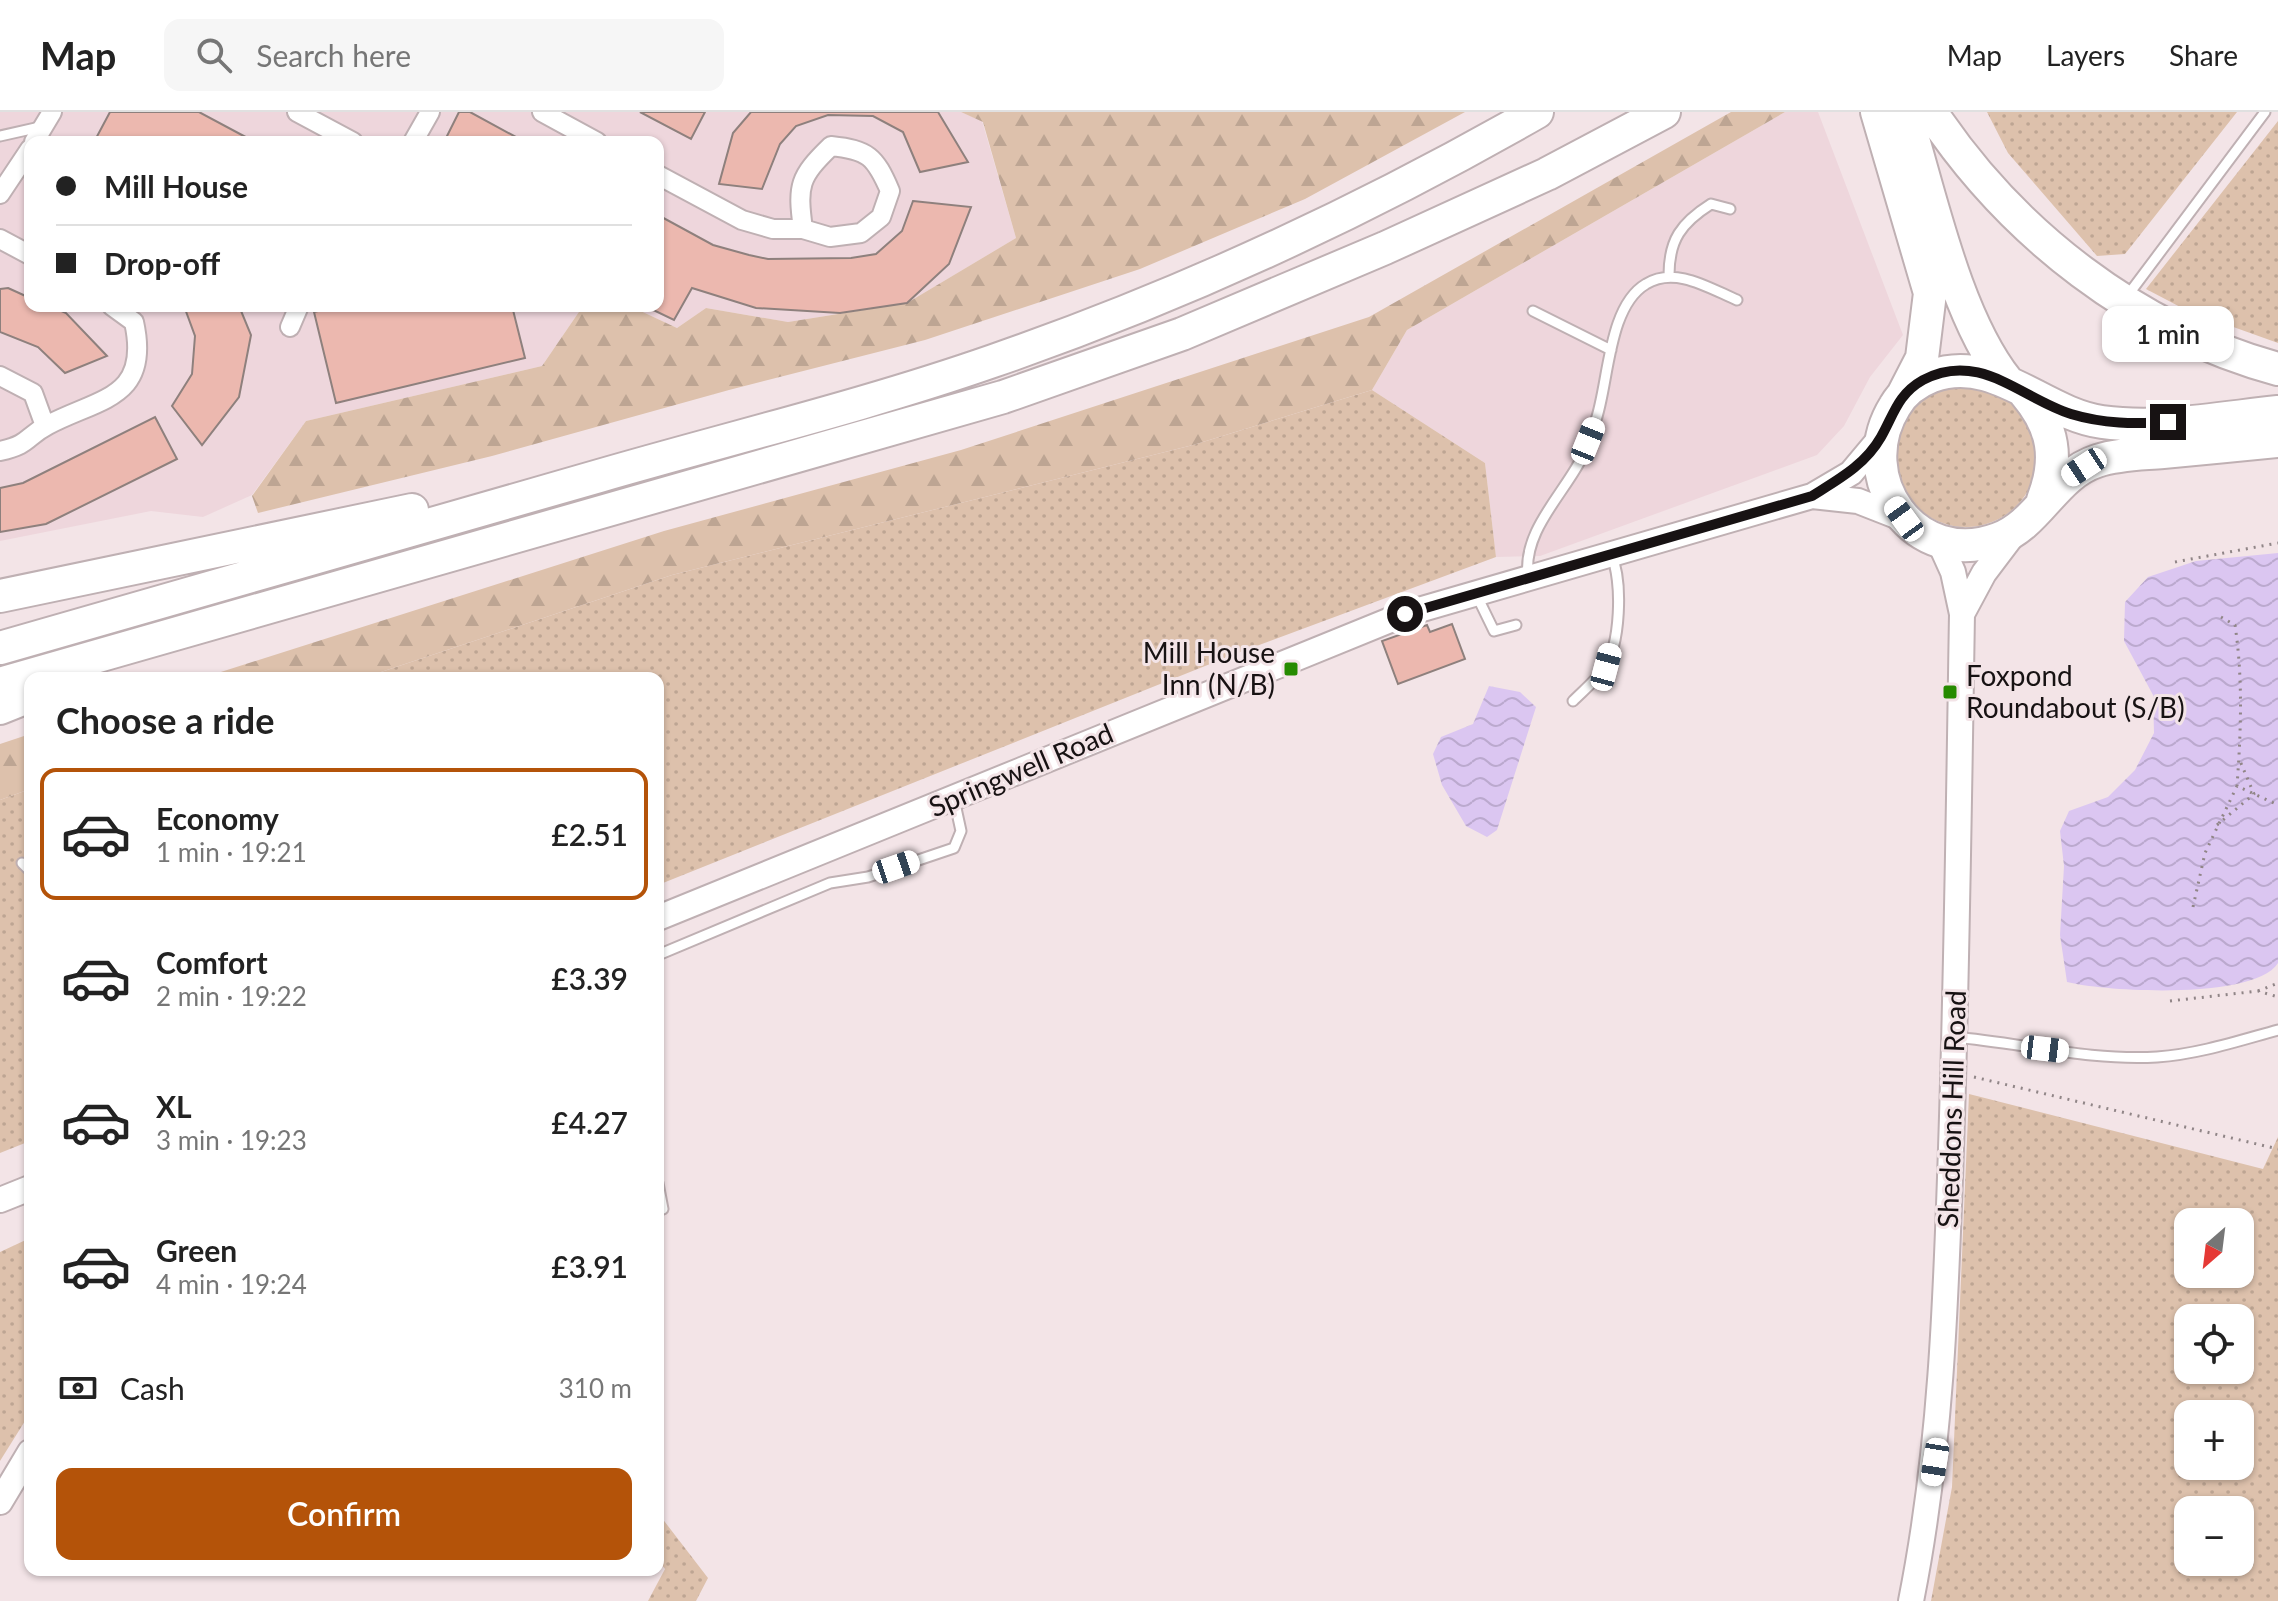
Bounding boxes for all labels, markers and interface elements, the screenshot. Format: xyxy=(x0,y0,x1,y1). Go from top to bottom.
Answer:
search box xyxy=(164,19,724,91)
text: Map xyxy=(40,32,116,78)
icon: search xyxy=(192,33,236,77)
text: Search here xyxy=(256,37,411,73)
text: Map xyxy=(1947,38,2002,72)
text: Layers xyxy=(2046,38,2125,72)
text: Share xyxy=(2169,38,2238,72)
text: Mill House xyxy=(104,168,248,204)
text: Drop-off xyxy=(104,245,220,281)
callout: 1 min xyxy=(2102,306,2234,362)
text: 1 min xyxy=(2136,318,2200,350)
route end xyxy=(2150,404,2186,440)
car xyxy=(1568,414,1608,468)
car xyxy=(2057,444,2111,490)
car xyxy=(1880,493,1928,545)
route start xyxy=(1387,596,1423,632)
place label: Mill House Inn (N/B) xyxy=(1143,635,1275,701)
car xyxy=(1588,641,1624,693)
place label: Foxpond Roundabout (S/B) xyxy=(1966,658,2185,724)
marker: Mill House Inn (N/B) xyxy=(1282,660,1300,678)
marker: Foxpond Roundabout (S/B) xyxy=(1941,683,1959,701)
text: Choose a ride xyxy=(56,698,275,742)
street label: Springwell Road xyxy=(923,715,1118,823)
icon: car xyxy=(60,798,132,870)
text: Economy xyxy=(156,800,279,836)
text: £2.51 xyxy=(551,816,628,852)
text: 1 min · 19:21 xyxy=(156,836,307,868)
car xyxy=(869,848,923,886)
icon: car xyxy=(60,942,132,1014)
text: Comfort xyxy=(156,944,268,980)
text: £3.39 xyxy=(551,960,628,996)
text: 2 min · 19:22 xyxy=(156,980,307,1012)
street label: Sheddons Hill Road xyxy=(1930,989,1972,1228)
car xyxy=(2020,1034,2070,1064)
icon: car xyxy=(60,1086,132,1158)
text: XL xyxy=(156,1088,192,1124)
text: £4.27 xyxy=(551,1104,628,1140)
text: 3 min · 19:23 xyxy=(156,1124,307,1156)
north arrow xyxy=(2174,1208,2254,1288)
map controls xyxy=(2174,1208,2254,1576)
icon: car xyxy=(60,1230,132,1302)
text: Green xyxy=(156,1232,237,1268)
text: £3.91 xyxy=(551,1248,628,1284)
text: 4 min · 19:24 xyxy=(156,1268,307,1300)
button: locate xyxy=(2174,1304,2254,1384)
icon: cash xyxy=(56,1366,100,1410)
text: Cash xyxy=(120,1370,185,1406)
text: 310 m xyxy=(559,1372,632,1404)
button: + xyxy=(2174,1400,2254,1480)
car xyxy=(1919,1436,1951,1488)
button: Confirm xyxy=(56,1468,632,1560)
button: − xyxy=(2174,1496,2254,1576)

